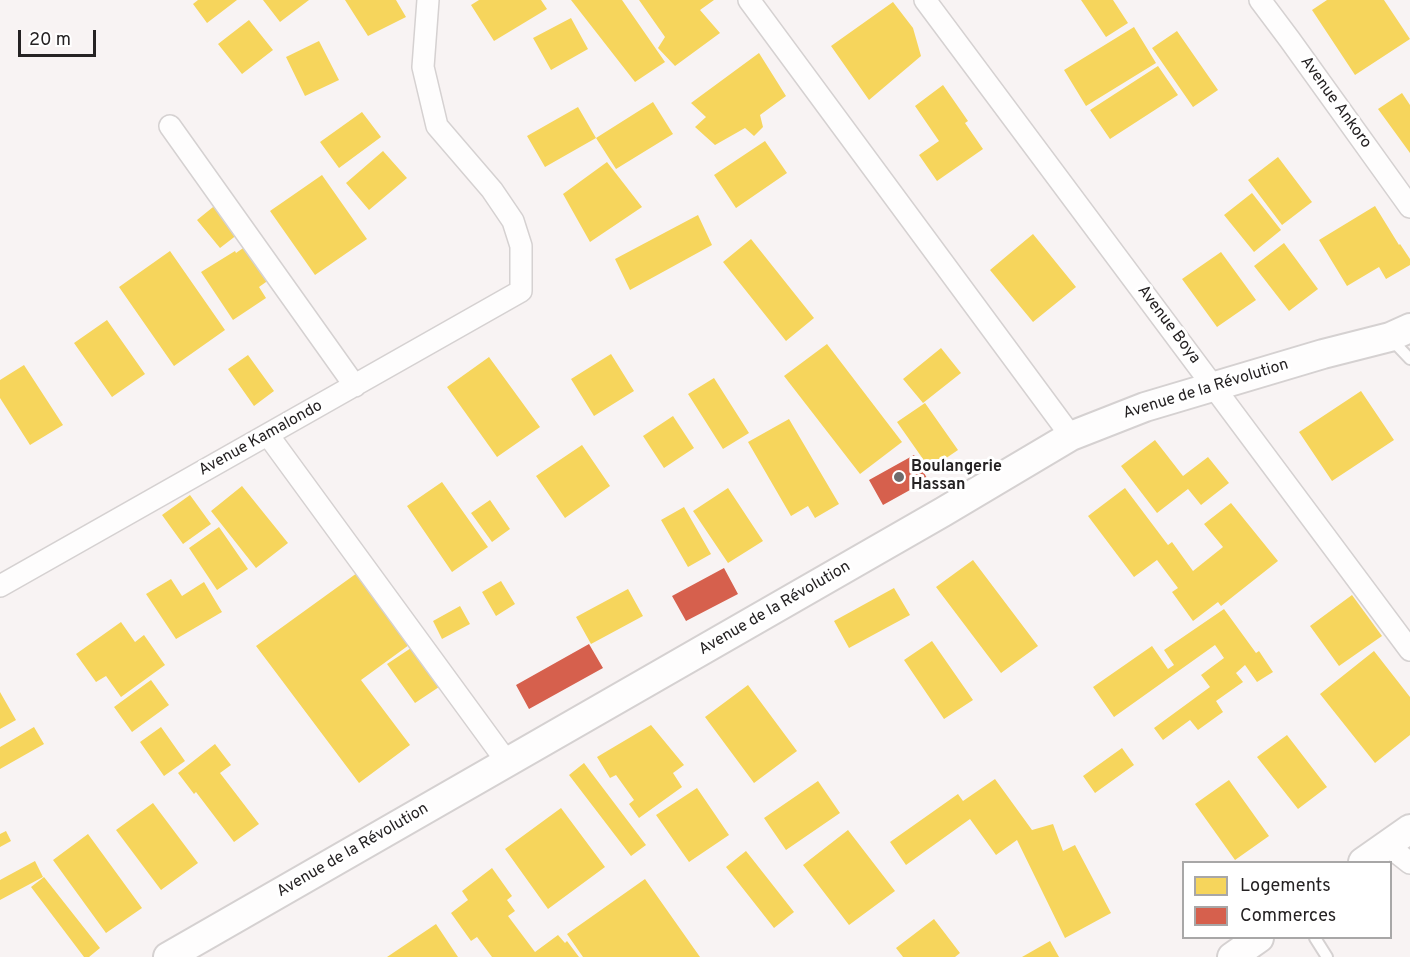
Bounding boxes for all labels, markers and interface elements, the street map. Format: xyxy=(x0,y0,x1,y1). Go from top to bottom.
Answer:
scale bar xyxy=(21,18,99,56)
text: 20 m xyxy=(29,29,71,52)
street label: Avenue Ankoro xyxy=(1295,53,1375,153)
street label: Avenue Boya xyxy=(1132,282,1204,368)
street label: Avenue de la Révolution xyxy=(1121,356,1291,424)
street label: Avenue Kamalondo xyxy=(196,397,326,481)
place label: Boulangerie Hassan xyxy=(911,458,1002,496)
marker: Boulangerie Hassan xyxy=(892,470,906,484)
street label: Avenue de la Révolution xyxy=(696,558,854,660)
street label: Avenue de la Révolution xyxy=(274,800,432,902)
legend xyxy=(1182,861,1392,939)
text: Logements xyxy=(1240,875,1331,898)
text: Commerces xyxy=(1240,905,1336,928)

